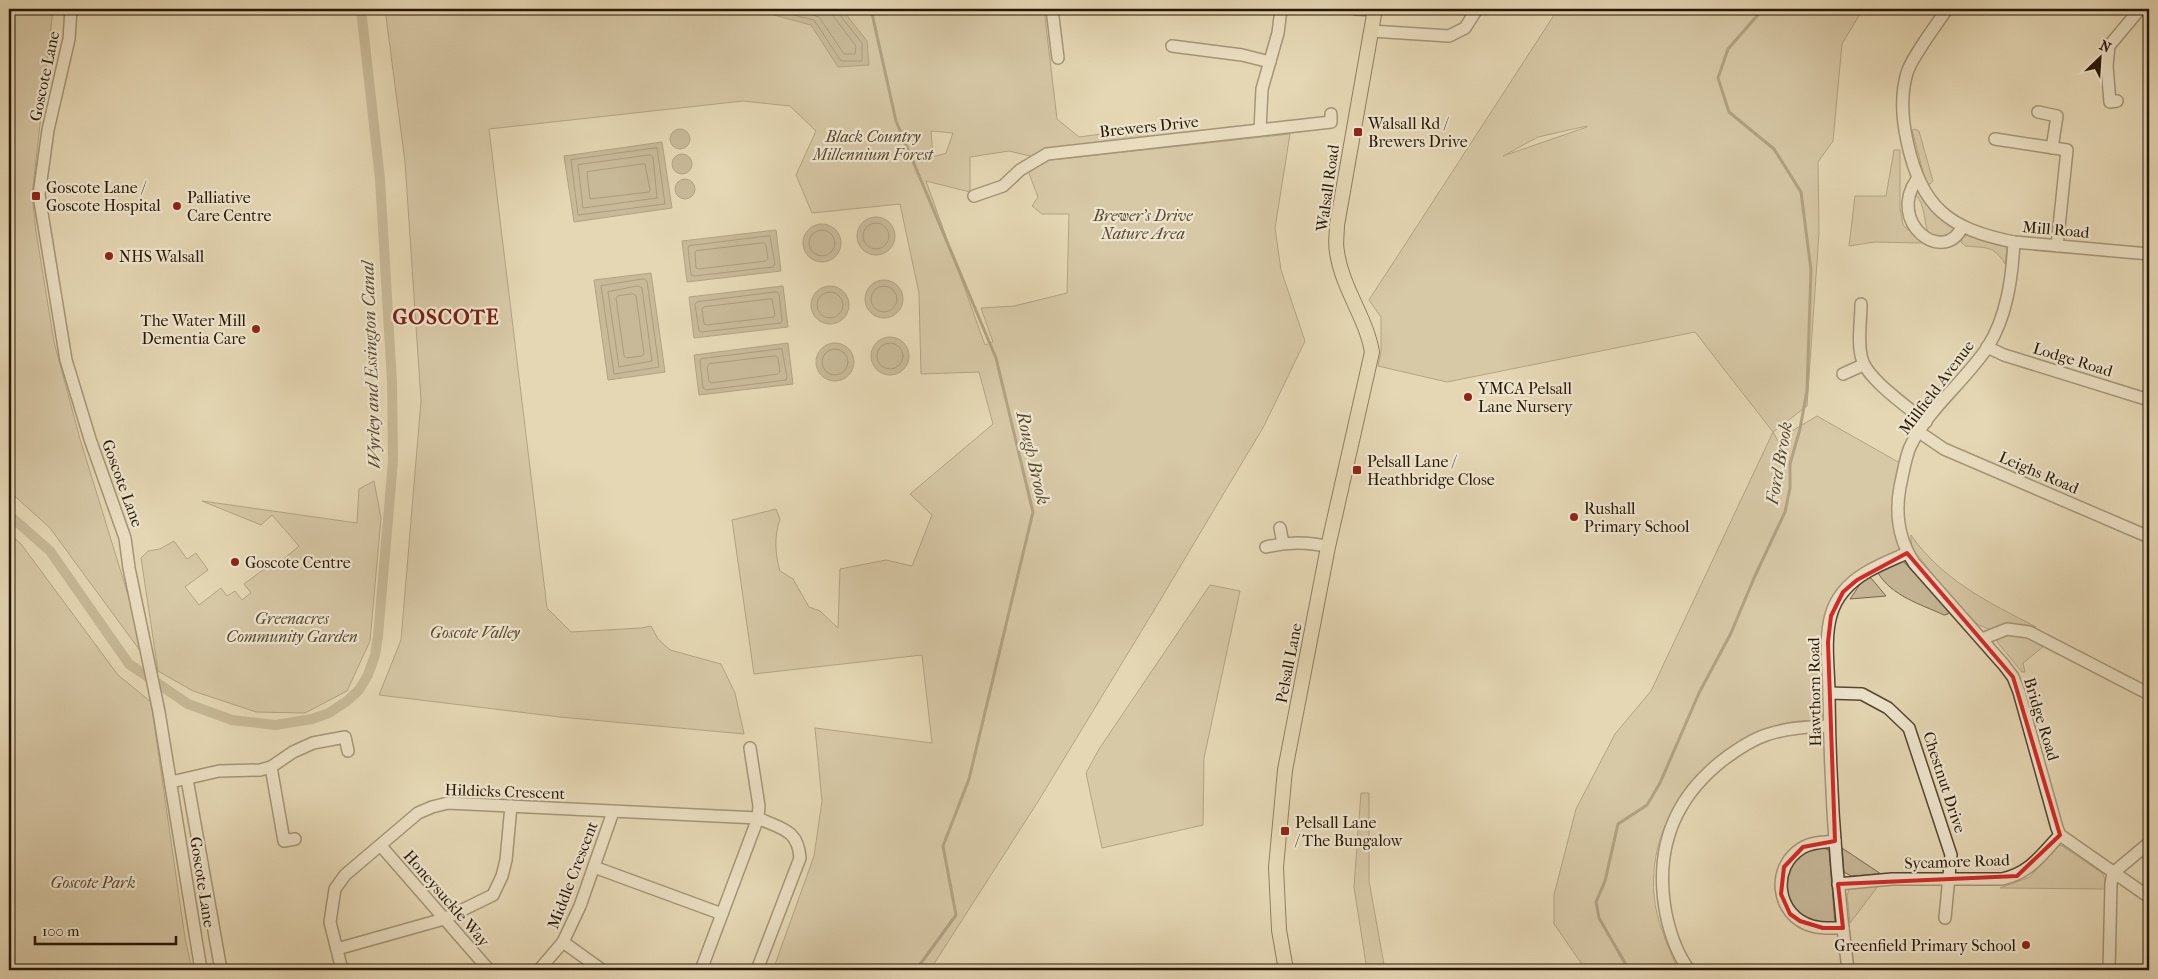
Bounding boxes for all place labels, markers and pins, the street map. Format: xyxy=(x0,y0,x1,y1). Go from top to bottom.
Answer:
place label: Walsall Rd / Brewers Drive xyxy=(1367,114,1468,151)
marker: Walsall Rd / Brewers Drive xyxy=(1352,126,1364,138)
place label: Goscote Lane / Goscote Hospital xyxy=(46,178,161,215)
place label: Palliative Care Centre xyxy=(187,188,272,225)
marker: Goscote Lane / Goscote Hospital xyxy=(30,190,42,202)
marker: Palliative Care Centre xyxy=(171,200,183,212)
place label: NHS Walsall xyxy=(119,247,205,266)
marker: NHS Walsall xyxy=(103,250,115,262)
place label: The Water Mill Dementia Care xyxy=(141,311,247,348)
marker: The Water Mill Dementia Care xyxy=(250,323,262,335)
place label: YMCA Pelsall Lane Nursery xyxy=(1477,379,1573,416)
marker: YMCA Pelsall Lane Nursery xyxy=(1462,391,1474,403)
place label: Pelsall Lane / Heathbridge Close xyxy=(1367,452,1495,489)
marker: Pelsall Lane / Heathbridge Close xyxy=(1351,464,1363,476)
place label: Rushall Primary School xyxy=(1584,499,1690,536)
marker: Rushall Primary School xyxy=(1568,511,1580,523)
place label: Goscote Centre xyxy=(245,553,351,572)
marker: Goscote Centre xyxy=(229,556,241,568)
place label: Pelsall Lane / The Bungalow xyxy=(1294,813,1403,850)
marker: Pelsall Lane / The Bungalow xyxy=(1279,825,1291,837)
place label: Greenfield Primary School xyxy=(1834,936,2017,955)
marker: Greenfield Primary School xyxy=(2020,939,2032,951)

